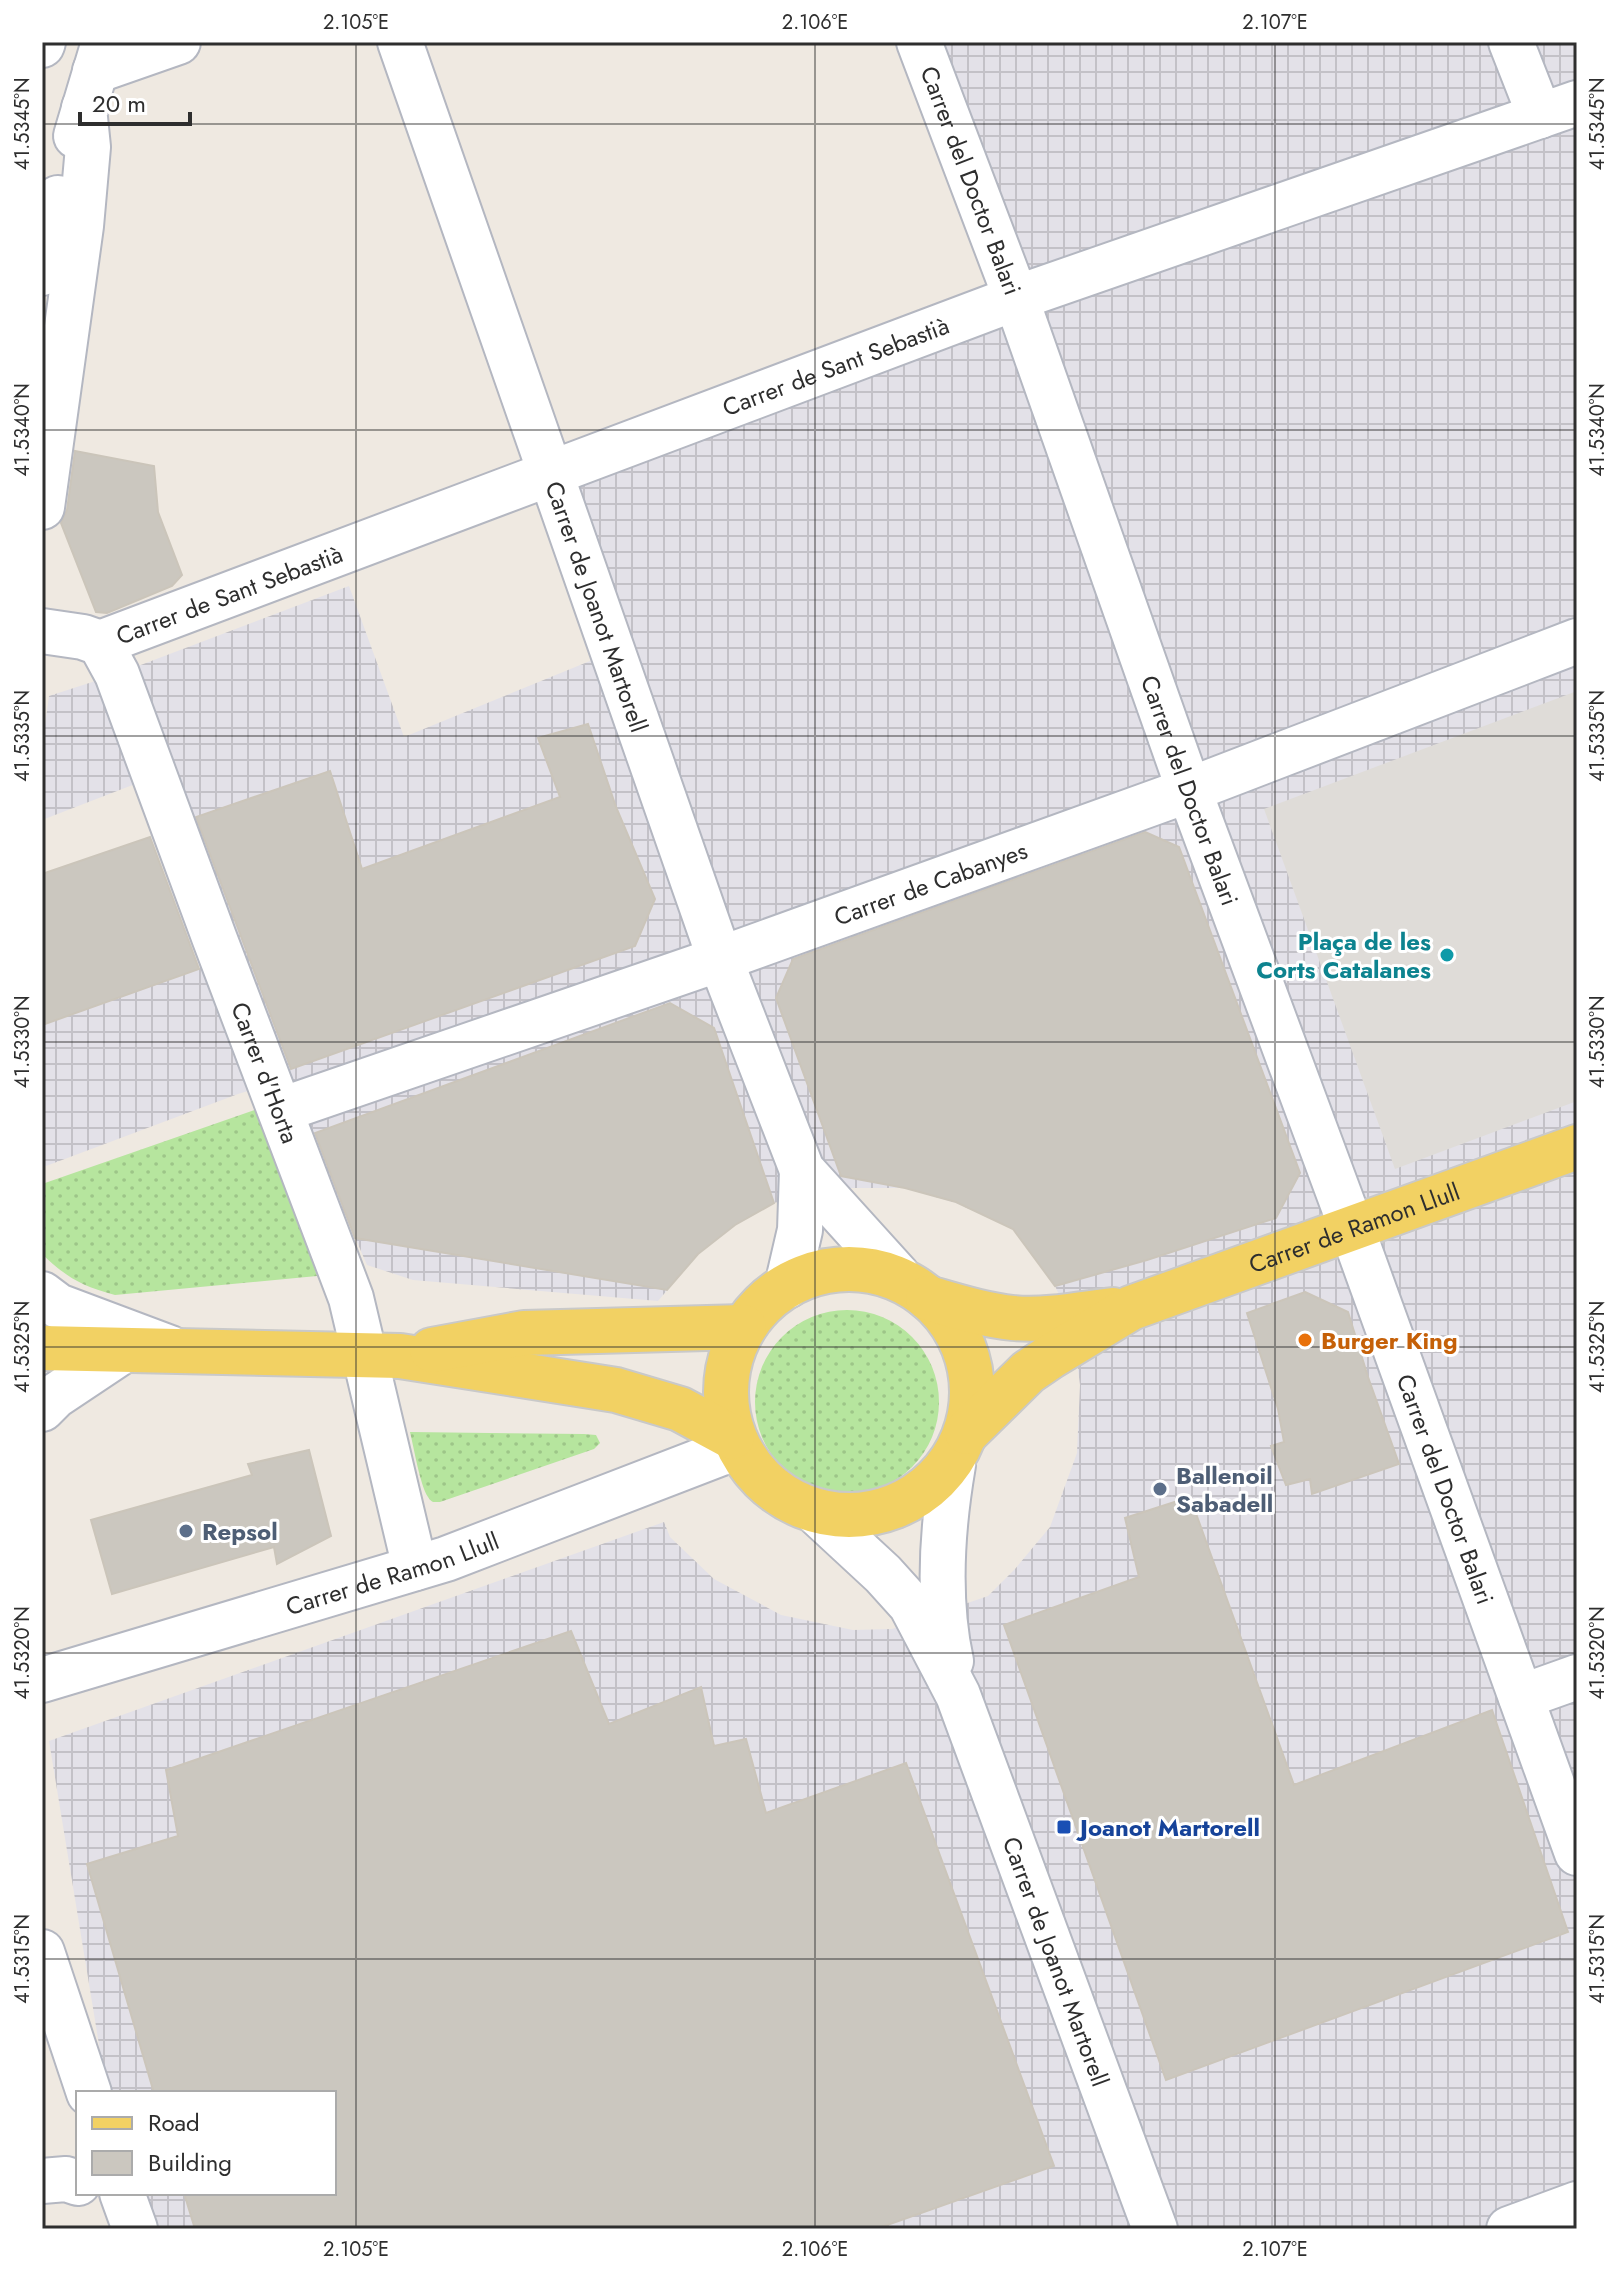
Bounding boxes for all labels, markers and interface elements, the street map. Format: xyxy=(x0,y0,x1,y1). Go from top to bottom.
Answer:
text: 2.105°E xyxy=(323,8,389,37)
text: 2.106°E xyxy=(782,8,848,37)
text: 2.107°E xyxy=(1242,8,1308,37)
street label: Carrer del Doctor Balari xyxy=(912,61,1031,300)
scale bar xyxy=(80,76,190,126)
text: 41.5345°N xyxy=(8,78,37,170)
text: 41.5345°N xyxy=(1583,78,1612,170)
text: 20 m xyxy=(92,86,146,121)
street label: Carrer de Sant Sebastià xyxy=(717,307,954,425)
text: 41.5340°N xyxy=(8,383,37,477)
text: 41.5340°N xyxy=(1583,383,1612,477)
street label: Carrer de Joanot Martorell xyxy=(537,476,657,737)
street label: Carrer de Sant Sebastià xyxy=(111,536,347,653)
street label: Carrer del Doctor Balari xyxy=(1133,670,1248,910)
text: 41.5335°N xyxy=(8,690,37,782)
text: 41.5335°N xyxy=(1583,690,1612,782)
street label: Carrer de Cabanyes xyxy=(829,832,1032,934)
place label: Plaça de les Corts Catalanes xyxy=(1256,924,1431,987)
marker: Plaça de les Corts Catalanes xyxy=(1438,946,1456,964)
text: 41.5330°N xyxy=(8,996,37,1088)
text: 41.5330°N xyxy=(1583,996,1612,1088)
street label: Carrer d'Horta xyxy=(223,997,308,1148)
street label: Carrer de Ramon Llull xyxy=(1244,1173,1464,1282)
text: 41.5325°N xyxy=(8,1301,37,1393)
text: 41.5325°N xyxy=(1583,1301,1612,1393)
place label: Burger King xyxy=(1321,1323,1458,1358)
marker: Burger King xyxy=(1296,1331,1314,1349)
street label: Carrer del Doctor Balari xyxy=(1388,1369,1503,1609)
place label: Ballenoil Sabadell xyxy=(1176,1458,1273,1521)
marker: Ballenoil Sabadell xyxy=(1151,1480,1169,1498)
place label: Repsol xyxy=(202,1514,278,1549)
marker: Repsol xyxy=(177,1522,195,1540)
street label: Carrer de Ramon Llull xyxy=(281,1523,504,1624)
text: 41.5320°N xyxy=(8,1606,37,1700)
text: 41.5320°N xyxy=(1583,1606,1612,1700)
place label: Joanot Martorell xyxy=(1076,1810,1260,1845)
marker: Joanot Martorell xyxy=(1055,1818,1073,1836)
street label: Carrer de Joanot Martorell xyxy=(994,1832,1118,2091)
text: 41.5315°N xyxy=(8,1914,37,2004)
text: 41.5315°N xyxy=(1583,1914,1612,2004)
legend xyxy=(76,2091,336,2195)
text: Road xyxy=(148,2105,200,2140)
text: Building xyxy=(148,2145,232,2180)
text: 2.105°E xyxy=(323,2235,389,2264)
text: 2.106°E xyxy=(782,2235,848,2264)
text: 2.107°E xyxy=(1242,2235,1308,2264)

